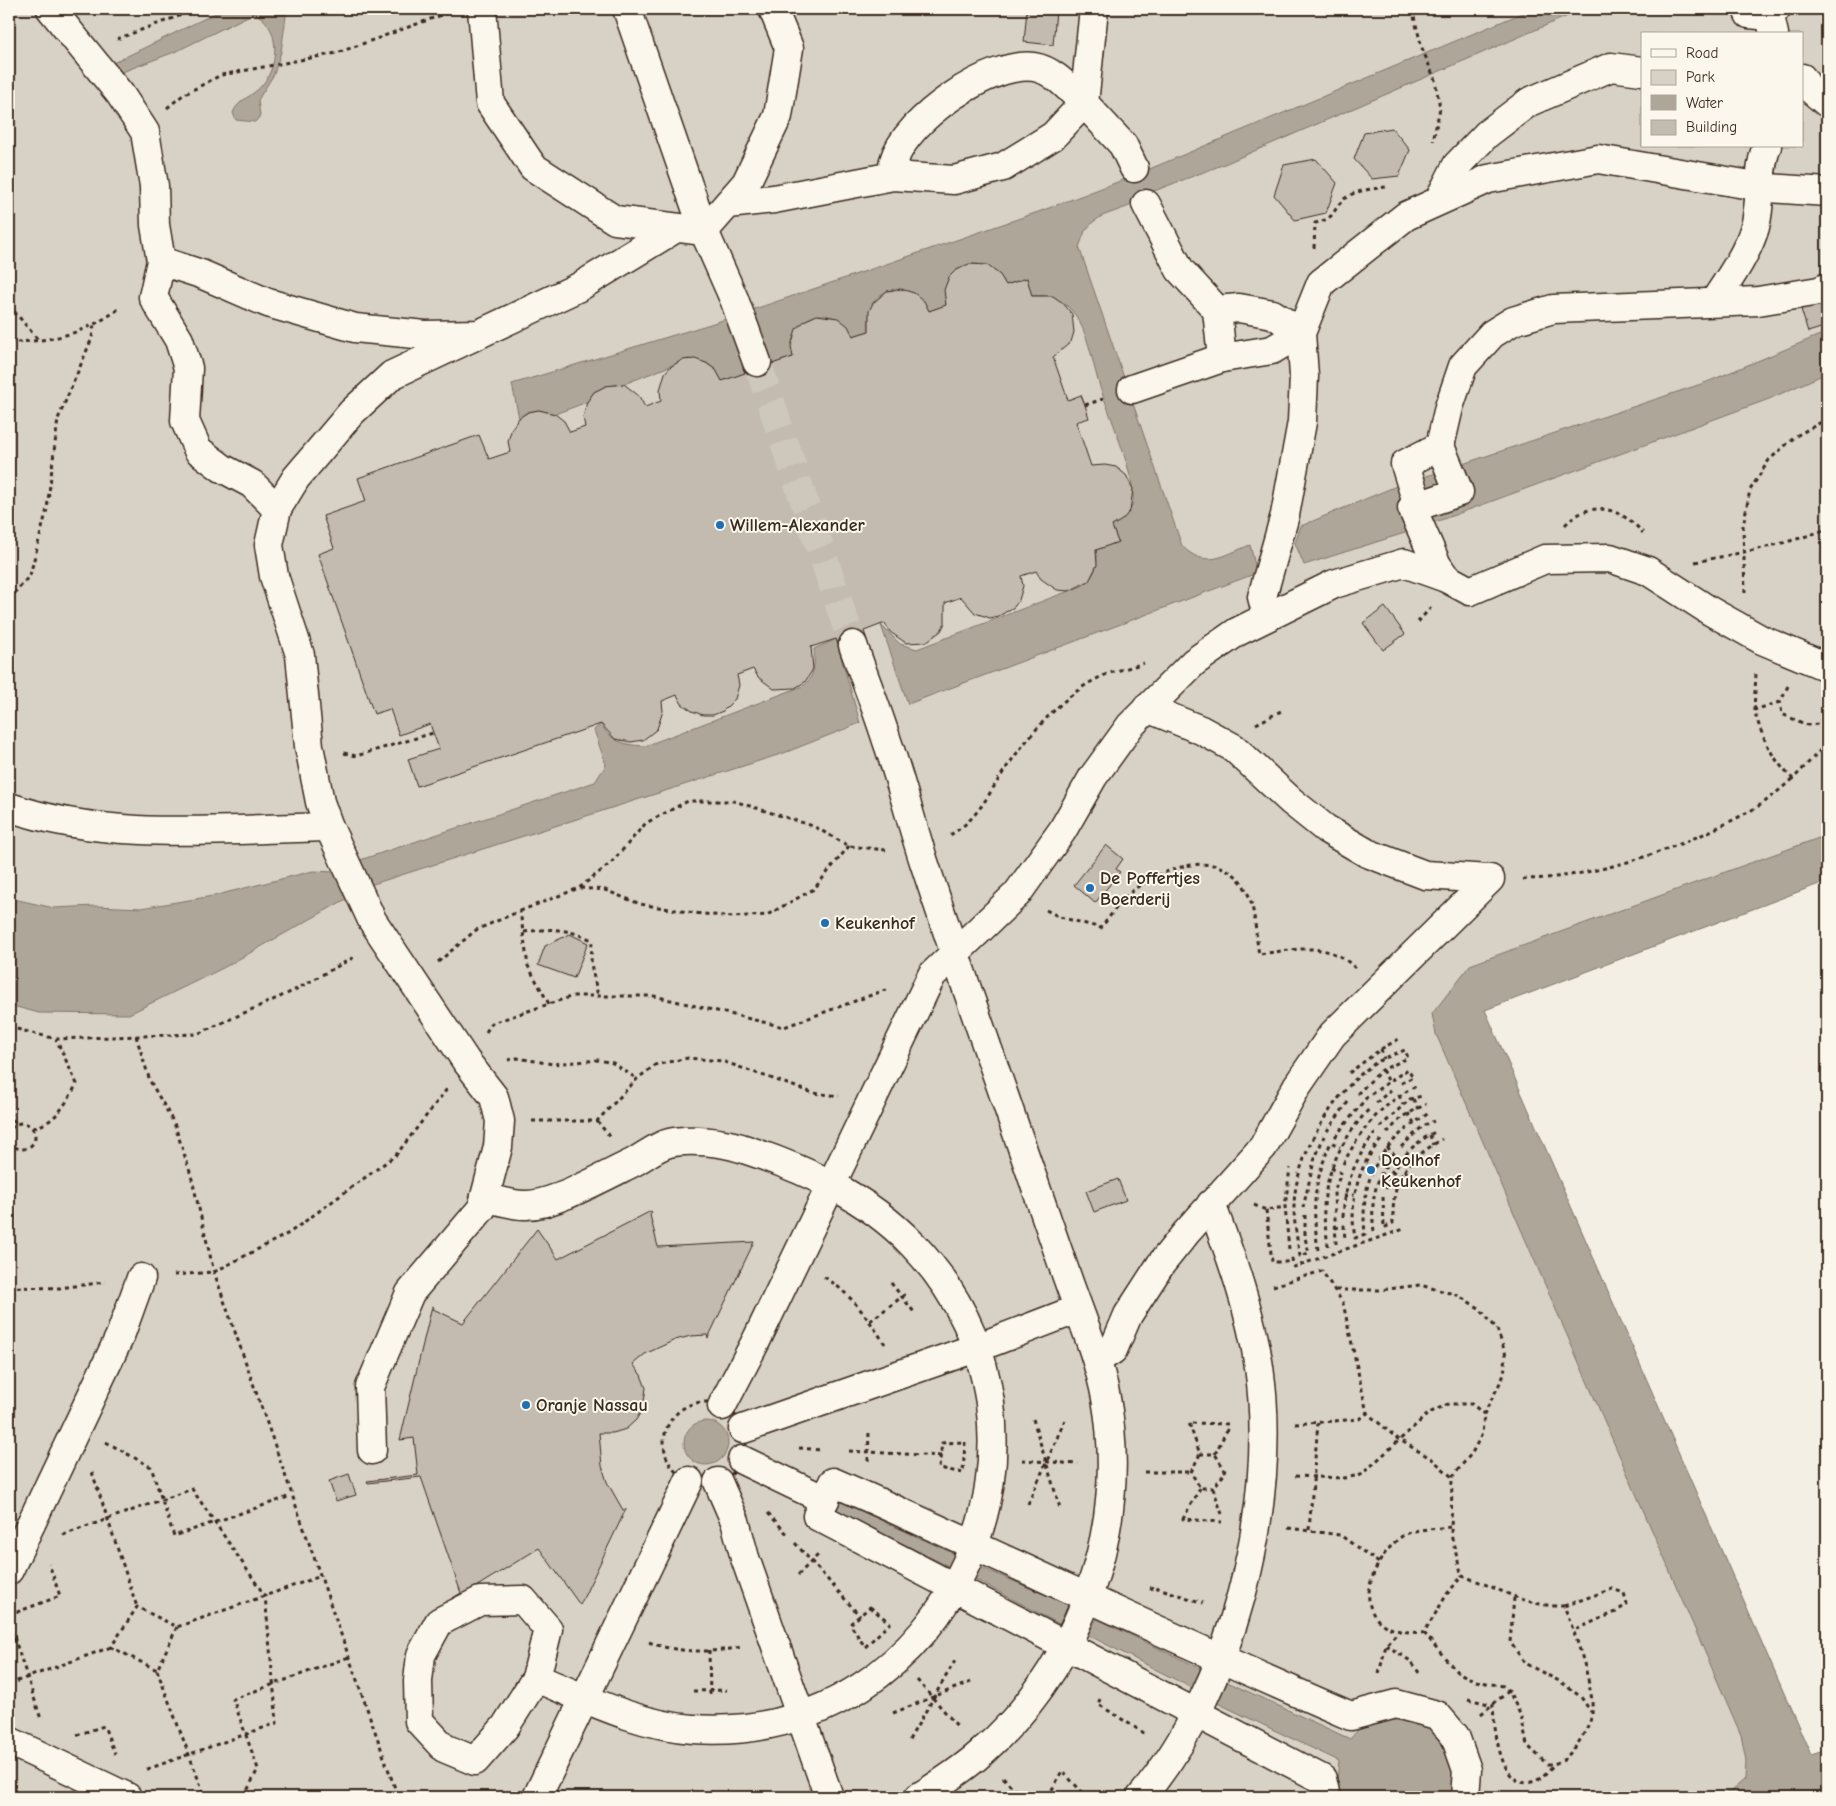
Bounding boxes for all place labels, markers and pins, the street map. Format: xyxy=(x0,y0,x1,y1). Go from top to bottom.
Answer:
place label: Willem-Alexander xyxy=(730,515,865,536)
marker: Willem-Alexander xyxy=(714,519,726,531)
place label: De Poffertjes Boerderij xyxy=(1100,868,1200,910)
marker: De Poffertjes Boerderij xyxy=(1084,882,1096,894)
place label: Keukenhof xyxy=(835,913,916,934)
marker: Keukenhof xyxy=(819,917,831,929)
place label: Doolhof Keukenhof xyxy=(1381,1150,1462,1192)
marker: Doolhof Keukenhof xyxy=(1365,1164,1377,1176)
place label: Oranje Nassau xyxy=(536,1395,648,1416)
marker: Oranje Nassau xyxy=(520,1399,532,1411)

